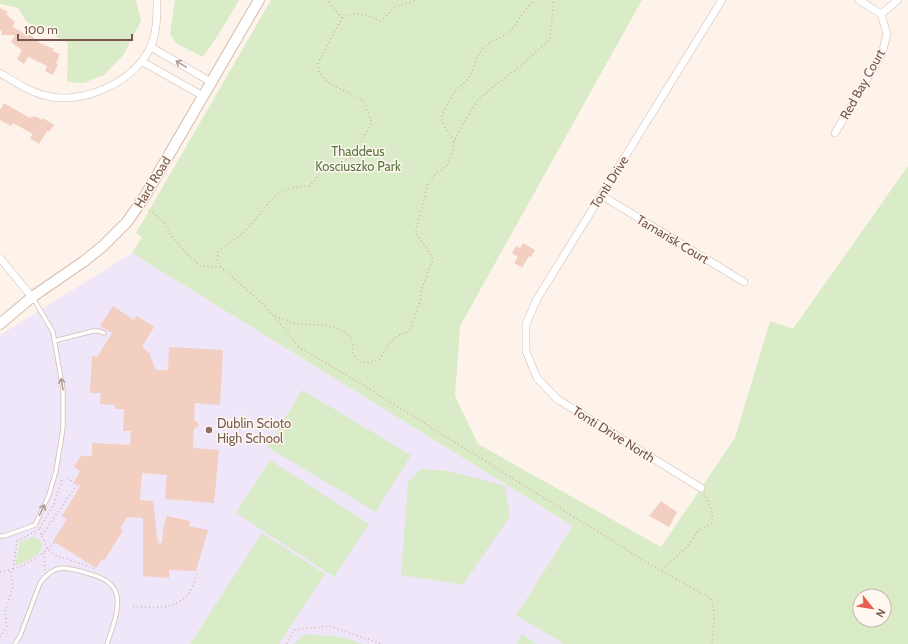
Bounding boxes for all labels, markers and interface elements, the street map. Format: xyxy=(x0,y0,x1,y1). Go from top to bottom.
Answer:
scale bar xyxy=(18,16,132,42)
text: 100 m xyxy=(24,22,58,37)
street label: Red Bay Court xyxy=(836,46,888,122)
one-way arrow xyxy=(175,60,187,68)
park label: Thaddeus Kosciuszko Park xyxy=(315,143,401,174)
street label: Tonti Drive xyxy=(586,152,632,211)
street label: Hard Road xyxy=(130,153,174,211)
street label: Tamarisk Court xyxy=(634,211,712,267)
one-way arrow xyxy=(58,377,66,390)
street label: Tonti Drive North xyxy=(570,402,658,466)
place label: Dublin Scioto High School xyxy=(217,415,291,446)
marker: Dublin Scioto High School xyxy=(204,425,214,435)
one-way arrow xyxy=(39,505,46,517)
north arrow xyxy=(852,588,892,628)
text: N xyxy=(873,606,889,620)

